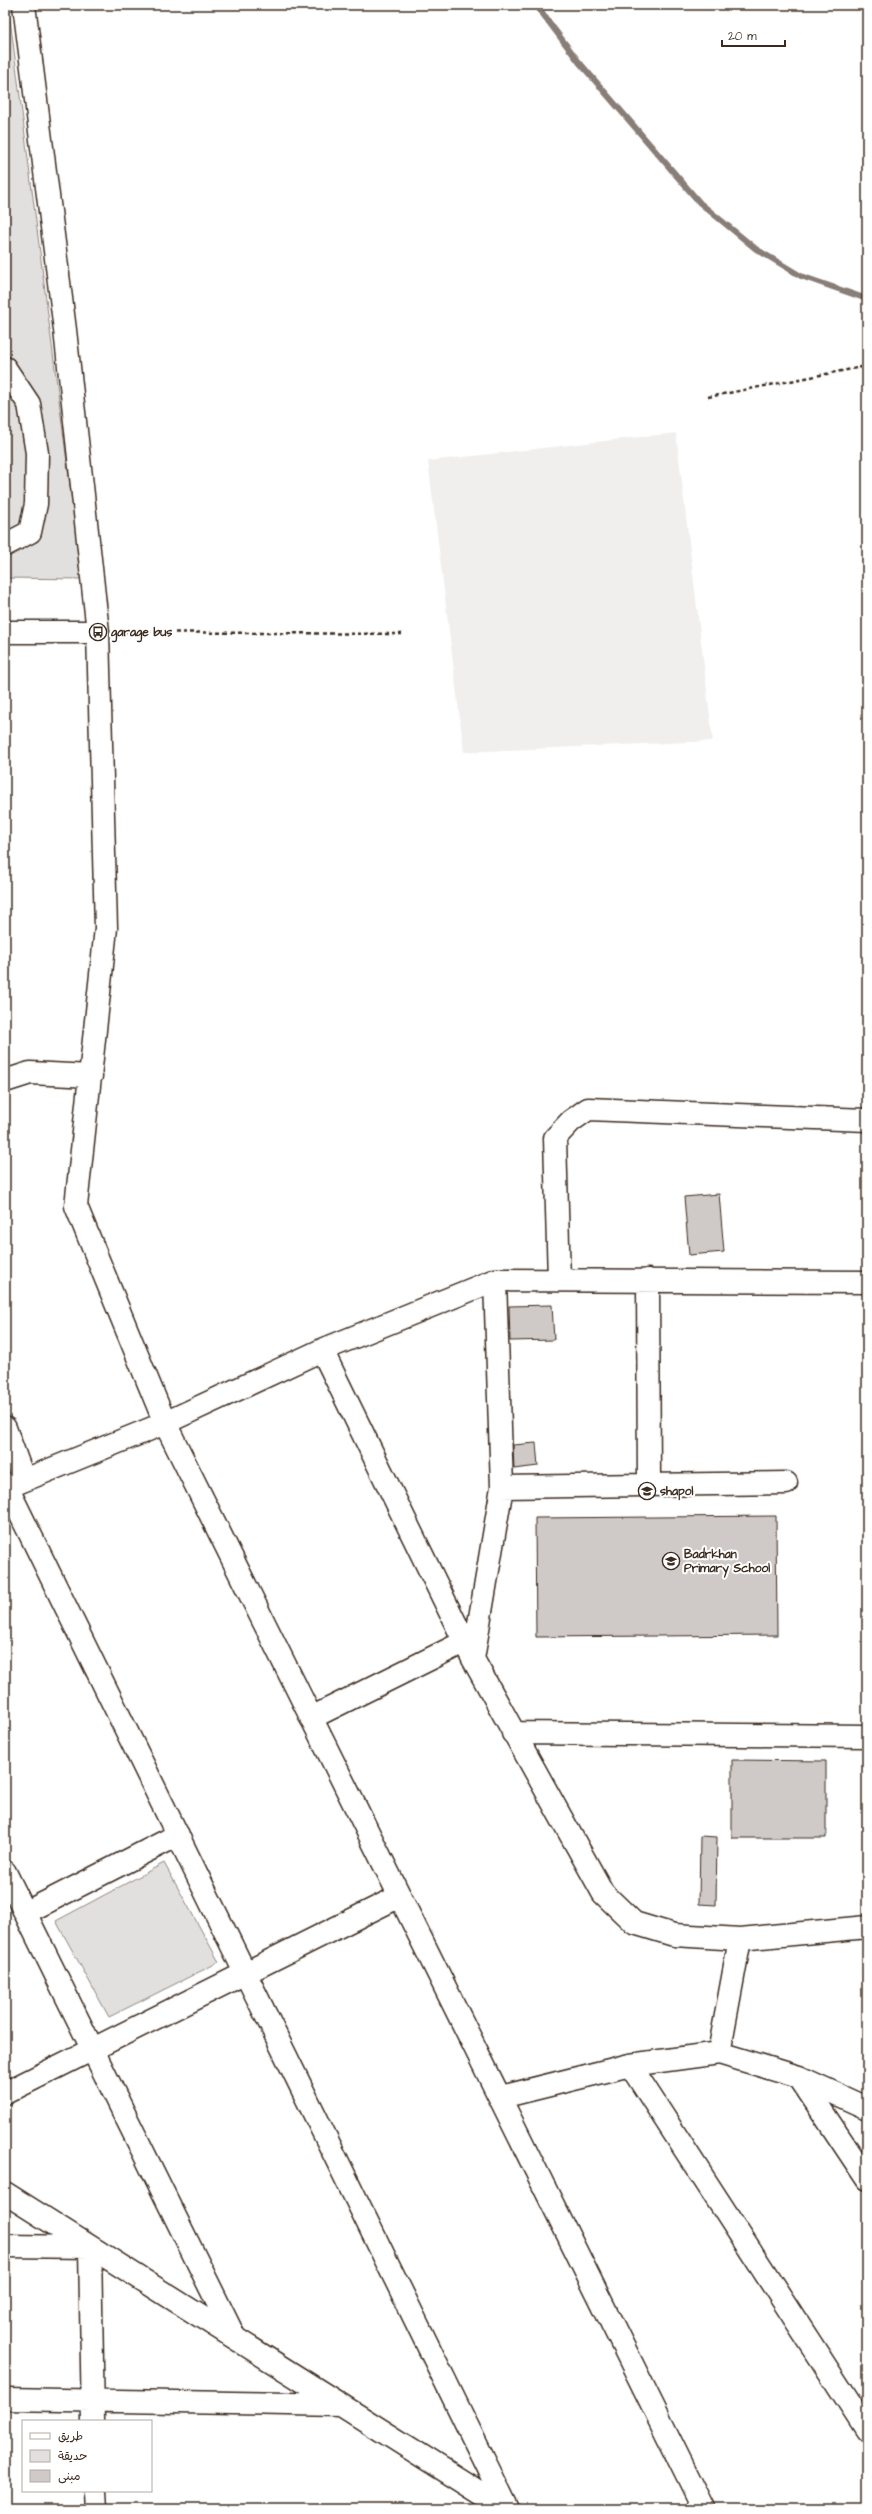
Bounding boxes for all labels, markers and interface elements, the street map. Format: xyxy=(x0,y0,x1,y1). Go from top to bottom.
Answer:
scale bar xyxy=(722,22,785,48)
text: 20 m xyxy=(728,28,757,45)
bus stop icon: garage bus xyxy=(88,622,108,642)
place label: garage bus xyxy=(111,624,172,643)
school or university icon: shapol xyxy=(637,1481,657,1501)
place label: shapol xyxy=(660,1483,694,1501)
place label: Badrkhan Primary School xyxy=(684,1546,770,1578)
school or university icon: Badrkhan Primary School xyxy=(661,1551,681,1571)
legend xyxy=(22,2420,152,2492)
text: طريق xyxy=(58,2428,83,2445)
text: حديقة xyxy=(58,2448,87,2465)
text: مبنى xyxy=(58,2468,81,2485)

